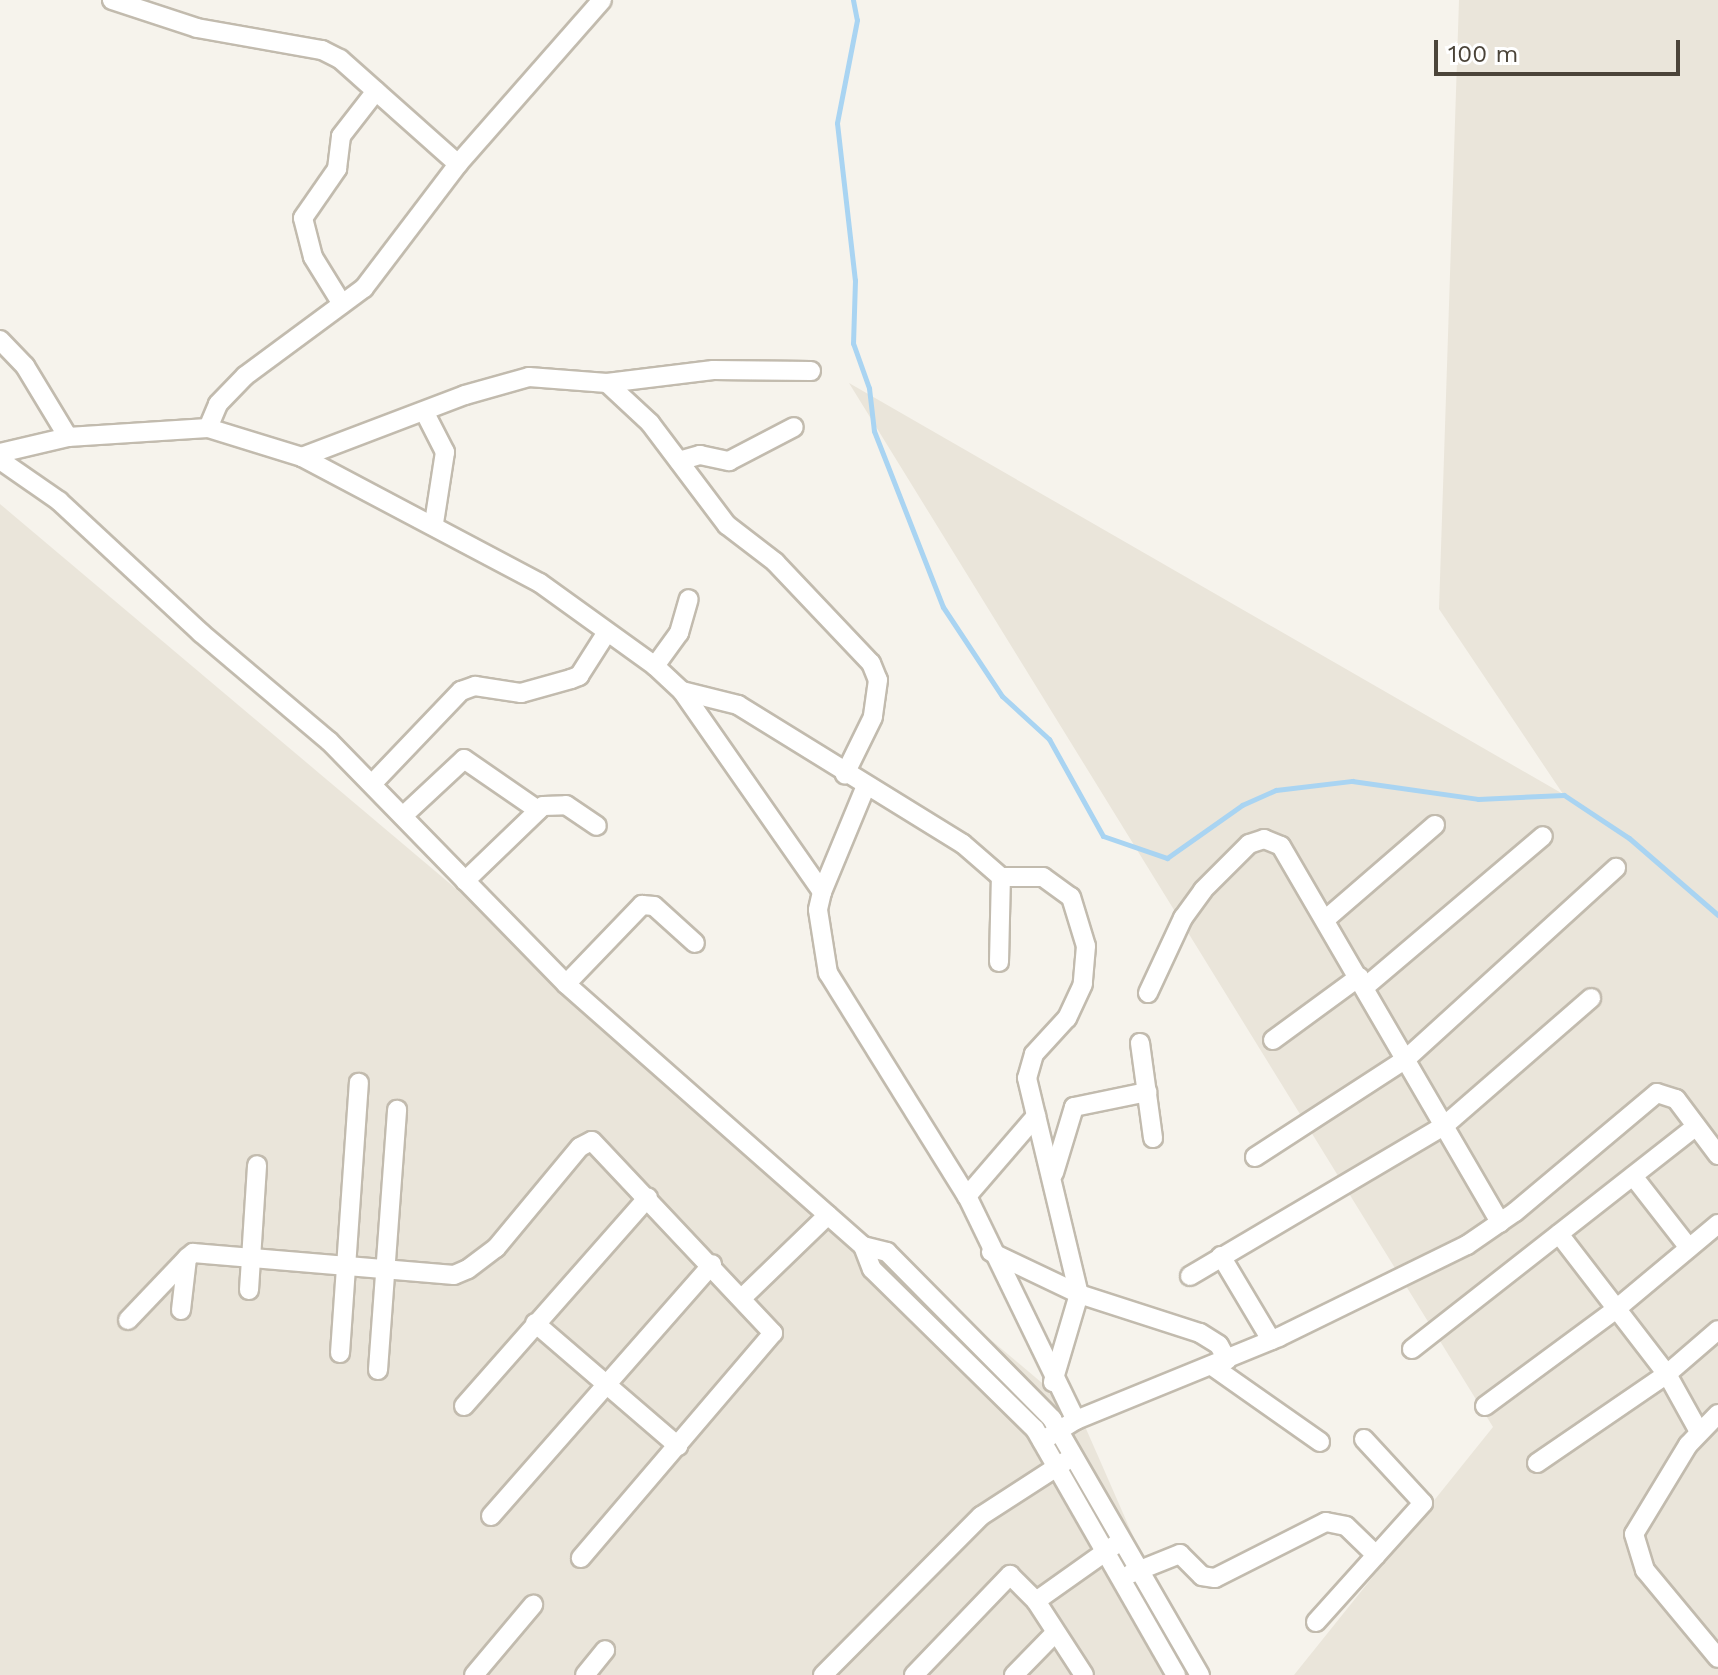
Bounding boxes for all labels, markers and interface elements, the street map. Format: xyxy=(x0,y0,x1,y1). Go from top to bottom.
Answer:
scale bar xyxy=(1438,24,1684,74)
text: 100 m xyxy=(1448,40,1518,68)

